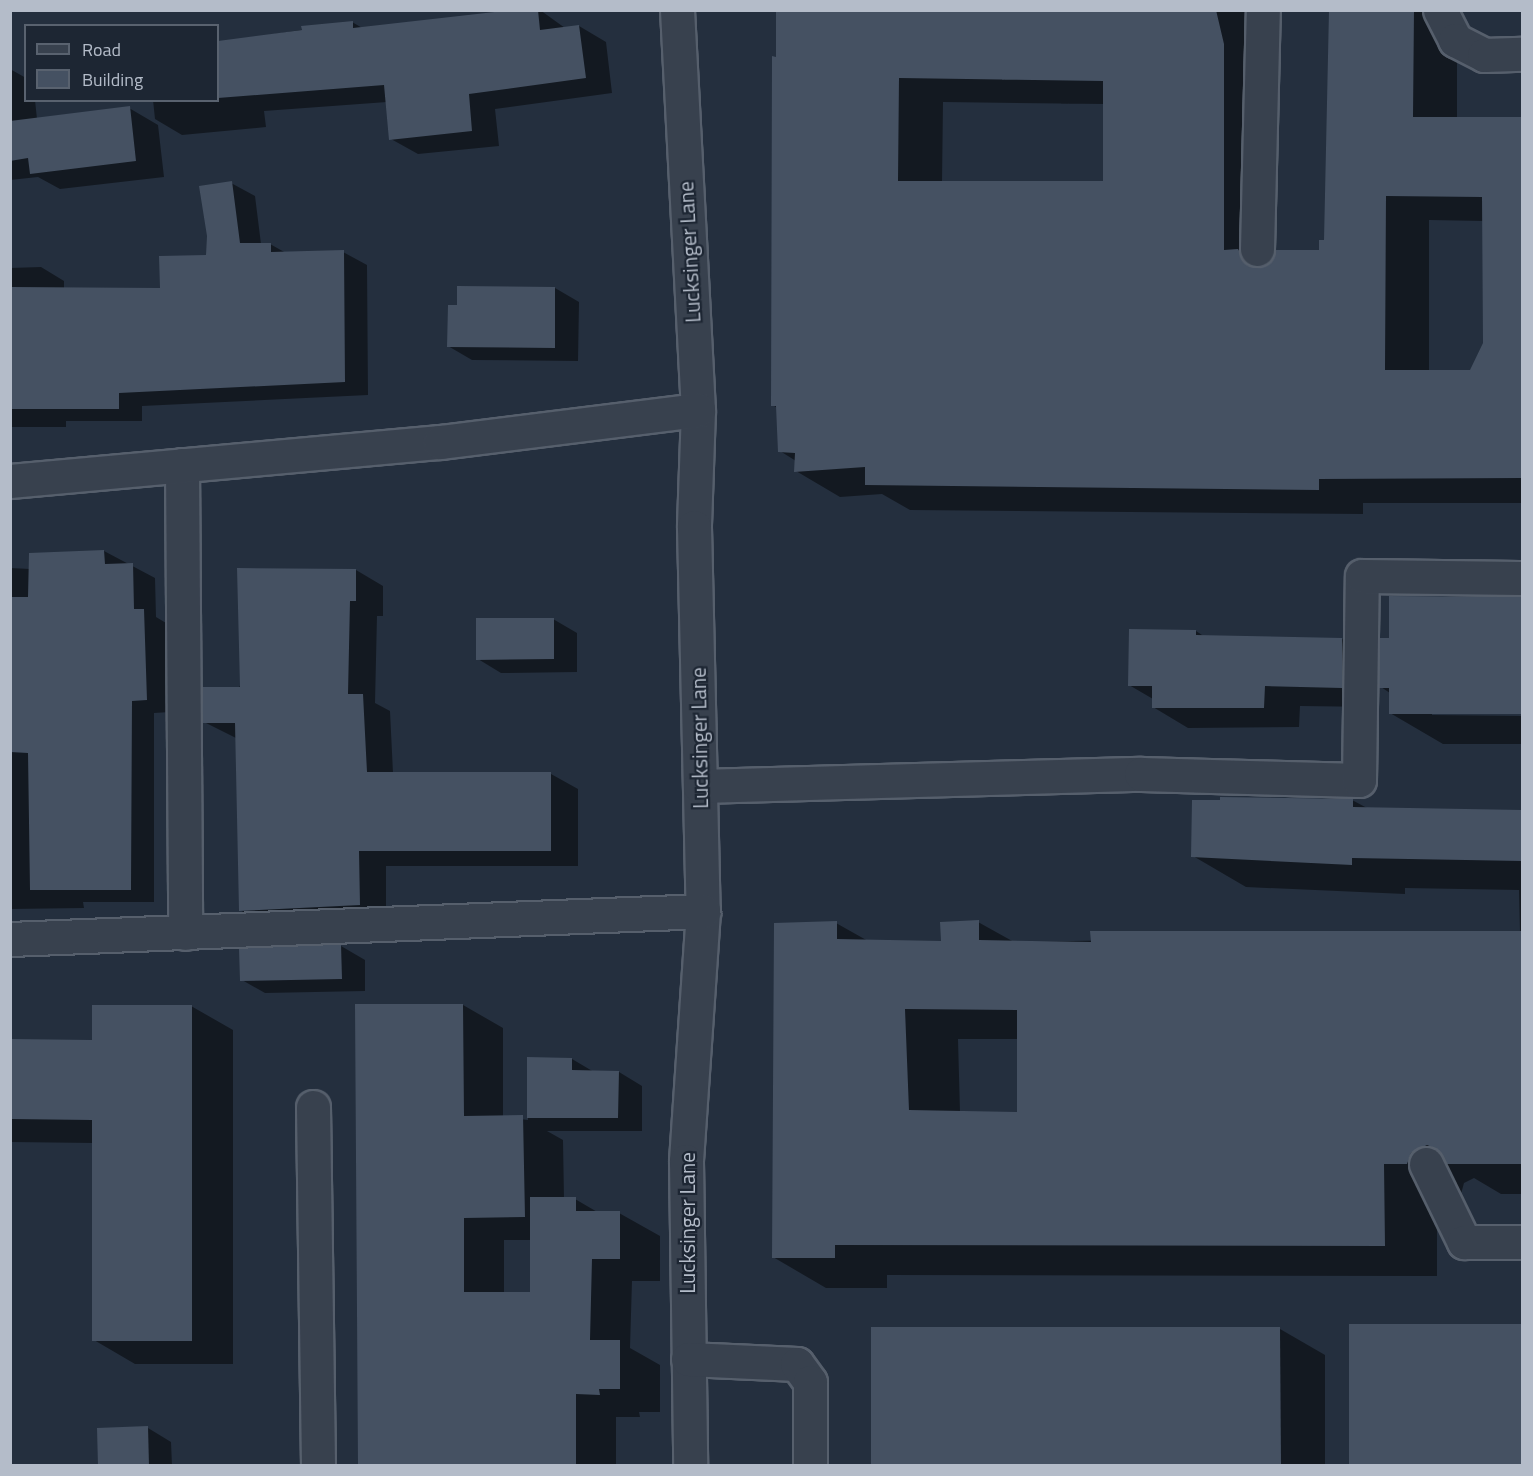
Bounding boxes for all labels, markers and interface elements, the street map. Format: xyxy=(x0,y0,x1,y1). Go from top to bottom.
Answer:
legend xyxy=(24,24,219,102)
text: Road xyxy=(82,36,121,63)
text: Building xyxy=(82,66,143,93)
street label: Lucksinger Lane xyxy=(673,181,705,323)
street label: Lucksinger Lane xyxy=(685,667,713,809)
street label: Lucksinger Lane xyxy=(674,1152,700,1294)

